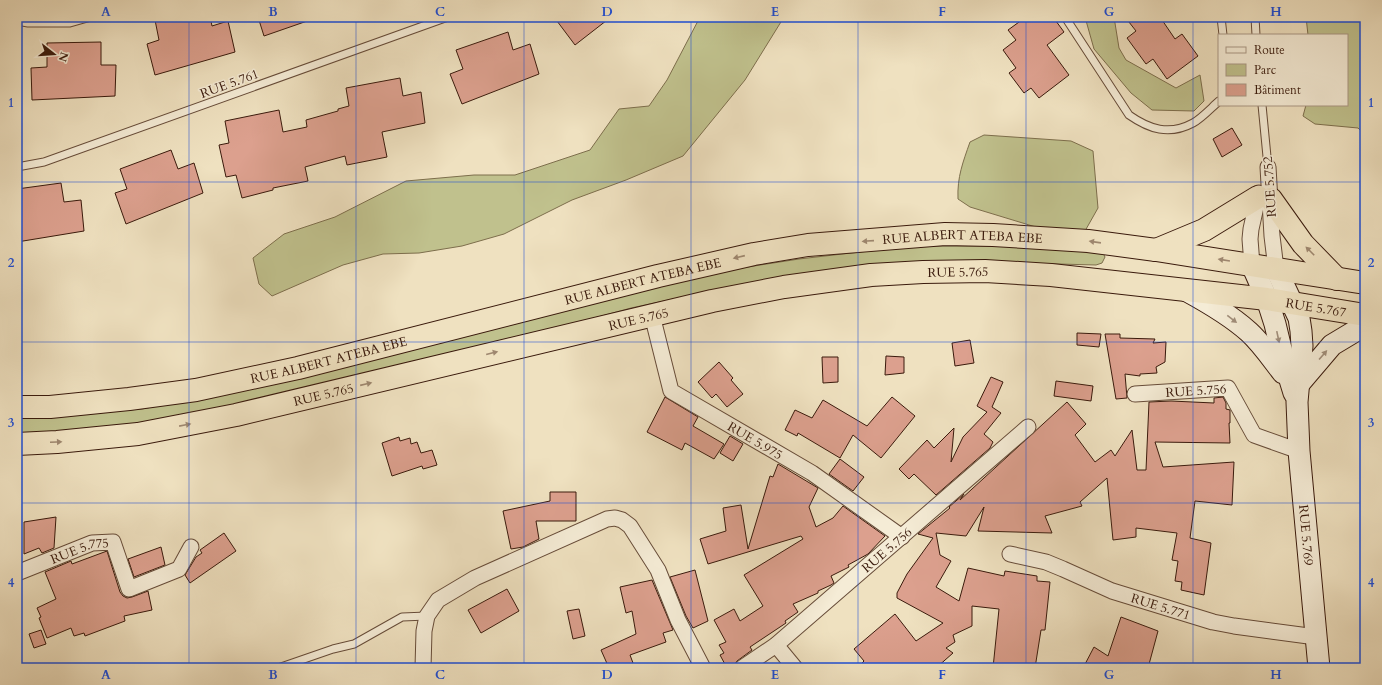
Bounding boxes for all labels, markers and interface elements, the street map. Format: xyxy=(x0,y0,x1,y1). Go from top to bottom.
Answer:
text: A xyxy=(101,3,111,21)
text: B xyxy=(268,3,278,21)
text: C xyxy=(435,3,445,21)
text: D xyxy=(601,3,613,21)
text: E xyxy=(771,3,779,21)
text: F xyxy=(938,3,946,21)
text: G xyxy=(1104,3,1115,21)
text: H xyxy=(1270,3,1282,21)
north arrow xyxy=(34,34,74,74)
legend xyxy=(1218,34,1348,106)
text: Route xyxy=(1254,42,1285,58)
text: N xyxy=(54,50,72,64)
text: Parc xyxy=(1254,62,1277,78)
street label: RUE 5.761 xyxy=(198,65,261,103)
text: Bâtiment xyxy=(1254,82,1301,98)
text: 1 xyxy=(8,94,14,112)
text: 1 xyxy=(1368,94,1374,112)
street label: RUE 5.752 xyxy=(1259,156,1281,218)
street label: RUE ALBERT ATEBA EBE xyxy=(882,226,1043,249)
one-way arrow xyxy=(862,238,874,245)
one-way arrow xyxy=(1089,239,1101,245)
one-way arrow xyxy=(1305,246,1315,256)
text: 2 xyxy=(8,254,15,272)
street label: RUE ALBERT ATEBA EBE xyxy=(563,254,723,310)
text: 2 xyxy=(1368,254,1375,272)
one-way arrow xyxy=(733,255,745,261)
one-way arrow xyxy=(1218,257,1230,263)
street label: RUE 5.765 xyxy=(927,263,989,282)
street label: RUE 5.767 xyxy=(1284,294,1348,322)
street label: RUE 5.765 xyxy=(607,304,670,335)
one-way arrow xyxy=(1226,315,1237,323)
one-way arrow xyxy=(1275,330,1281,343)
street label: RUE ALBERT ATEBA EBE xyxy=(249,333,409,388)
one-way arrow xyxy=(487,350,499,356)
one-way arrow xyxy=(1318,350,1328,360)
street label: RUE 5.765 xyxy=(292,379,355,411)
one-way arrow xyxy=(360,380,372,386)
street label: RUE 5.756 xyxy=(1165,380,1227,402)
text: 3 xyxy=(8,414,15,432)
text: 3 xyxy=(1368,414,1375,432)
street label: RUE 5.975 xyxy=(724,418,786,464)
one-way arrow xyxy=(179,422,191,428)
one-way arrow xyxy=(50,439,62,446)
street label: RUE 5.769 xyxy=(1294,504,1318,567)
street label: RUE 5.756 xyxy=(858,523,916,577)
street label: RUE 5.775 xyxy=(48,534,109,569)
text: 4 xyxy=(8,574,15,592)
text: 4 xyxy=(1368,574,1375,592)
street label: RUE 5.771 xyxy=(1129,589,1192,625)
text: A xyxy=(101,666,111,684)
text: B xyxy=(268,666,278,684)
text: C xyxy=(435,666,445,684)
text: D xyxy=(601,666,613,684)
text: E xyxy=(771,666,779,684)
text: F xyxy=(938,666,946,684)
text: G xyxy=(1104,666,1115,684)
text: H xyxy=(1270,666,1282,684)

